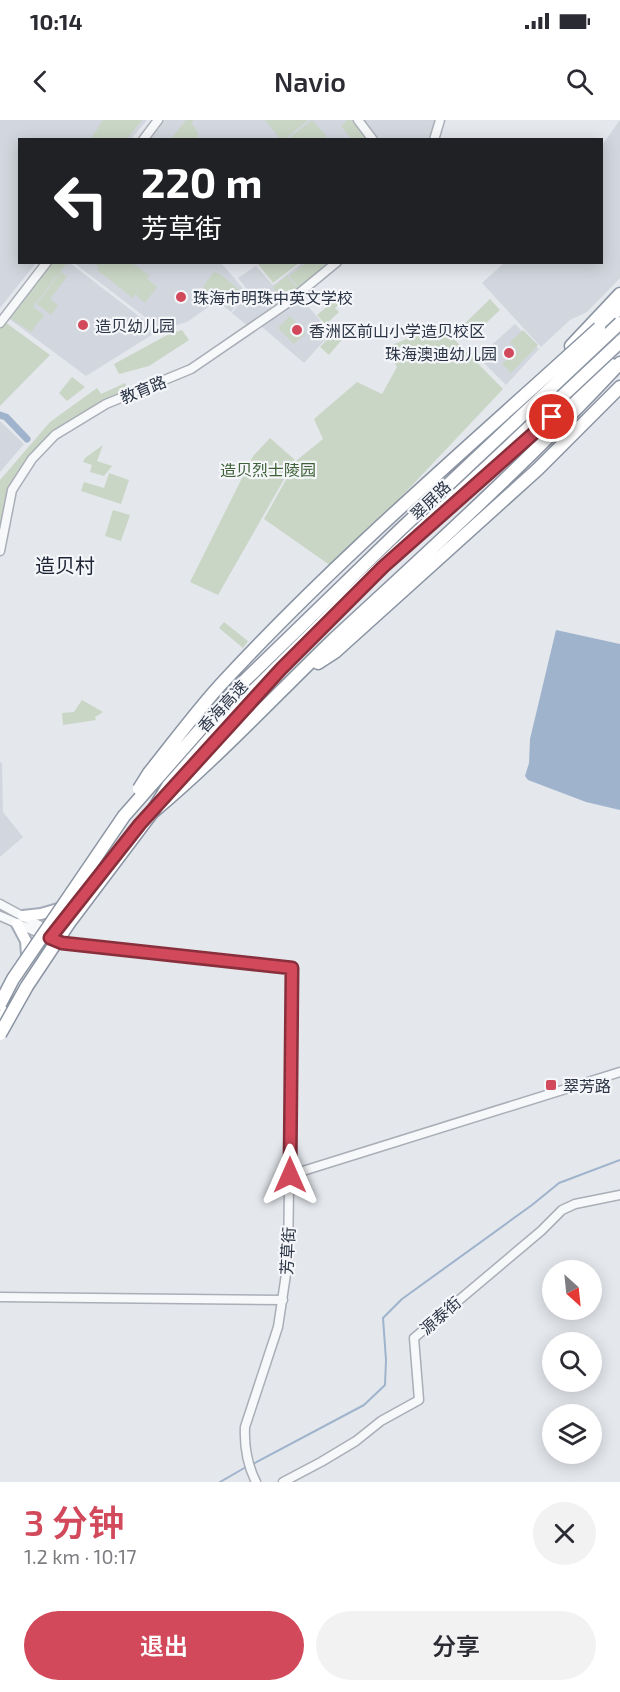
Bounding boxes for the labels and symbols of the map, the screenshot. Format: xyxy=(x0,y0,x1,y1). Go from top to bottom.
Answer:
place label: 珠海市明珠中英文学校 xyxy=(193,288,353,307)
marker: 珠海市明珠中英文学校 xyxy=(174,290,188,304)
place label: 造贝幼儿园 xyxy=(95,316,175,335)
marker: 造贝幼儿园 xyxy=(76,318,90,332)
place label: 香洲区前山小学造贝校区 xyxy=(309,321,485,340)
marker: 香洲区前山小学造贝校区 xyxy=(290,323,304,337)
place label: 珠海澳迪幼儿园 xyxy=(385,344,497,363)
marker: 珠海澳迪幼儿园 xyxy=(502,346,516,360)
street label: 教育路 xyxy=(117,371,169,407)
pin xyxy=(526,391,577,442)
park label: 造贝烈士陵园 xyxy=(220,460,316,479)
street label: 翠屏路 xyxy=(406,476,454,524)
district label: 造贝村 xyxy=(35,553,95,577)
street label: 香海高速 xyxy=(193,676,251,736)
place label: 翠芳路 xyxy=(563,1076,611,1095)
marker: 翠芳路 xyxy=(544,1078,558,1092)
position arrow xyxy=(258,1143,322,1207)
street label: 芳草街 xyxy=(276,1227,298,1275)
north arrow xyxy=(542,1260,602,1320)
street label: 源泰街 xyxy=(416,1292,464,1338)

